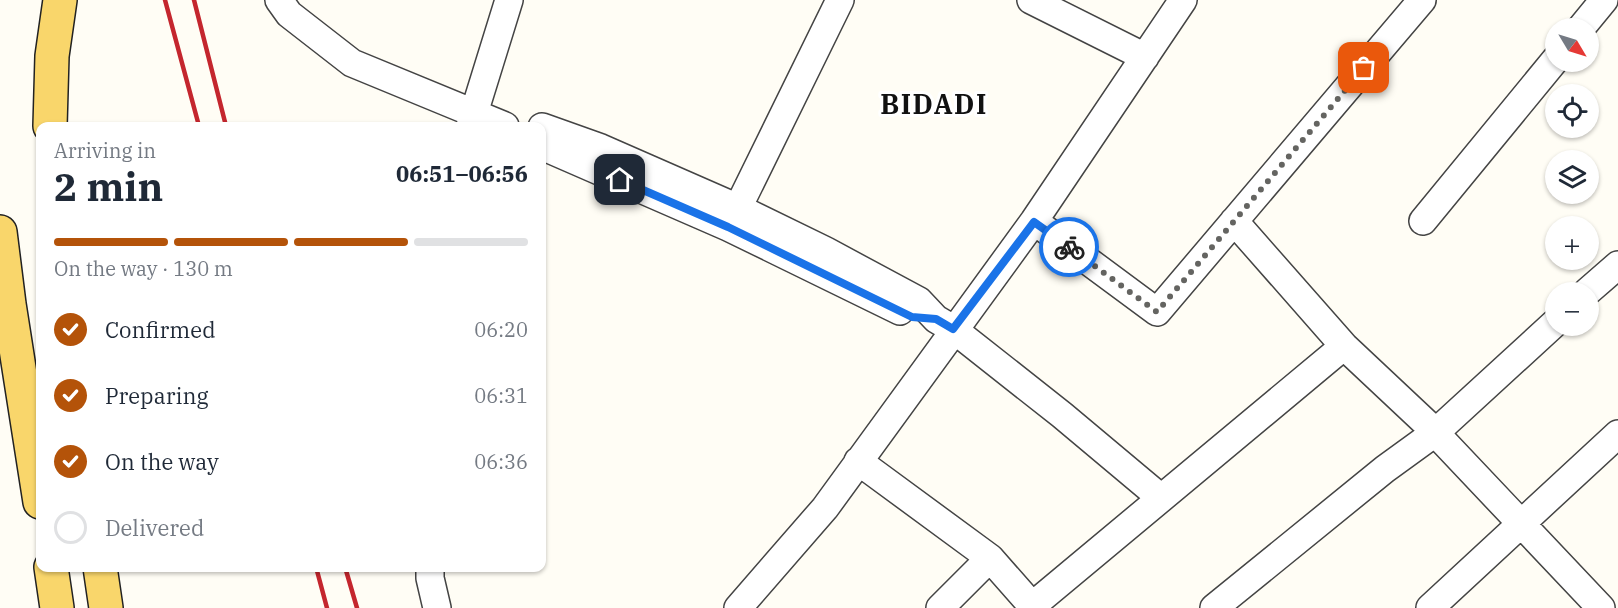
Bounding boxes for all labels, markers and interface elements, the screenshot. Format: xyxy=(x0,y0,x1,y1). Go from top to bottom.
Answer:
north arrow xyxy=(1545,18,1599,72)
map controls xyxy=(1545,18,1599,336)
pin xyxy=(1338,42,1389,93)
icon: bag xyxy=(1347,51,1380,84)
button: locate xyxy=(1545,84,1599,138)
district label: BIDADI xyxy=(880,86,988,121)
text: Arriving in xyxy=(54,137,156,164)
button: layers xyxy=(1545,150,1599,204)
pin xyxy=(594,154,645,205)
text: 06:51–06:56 xyxy=(396,159,528,188)
text: 2 min xyxy=(54,161,163,212)
icon: home xyxy=(603,163,636,196)
button: + xyxy=(1545,216,1599,270)
courier xyxy=(1039,217,1099,277)
icon: bike xyxy=(1053,231,1086,264)
text: On the way · 130 m xyxy=(54,255,233,282)
button: − xyxy=(1545,282,1599,336)
icon: check xyxy=(54,313,87,346)
text: Confirmed xyxy=(105,315,216,344)
text: 06:20 xyxy=(474,316,528,343)
icon: check xyxy=(54,379,87,412)
text: Preparing xyxy=(105,381,209,410)
text: 06:31 xyxy=(474,382,528,409)
icon: check xyxy=(54,445,87,478)
text: On the way xyxy=(105,447,219,476)
text: 06:36 xyxy=(474,448,528,475)
text: Delivered xyxy=(105,513,204,542)

